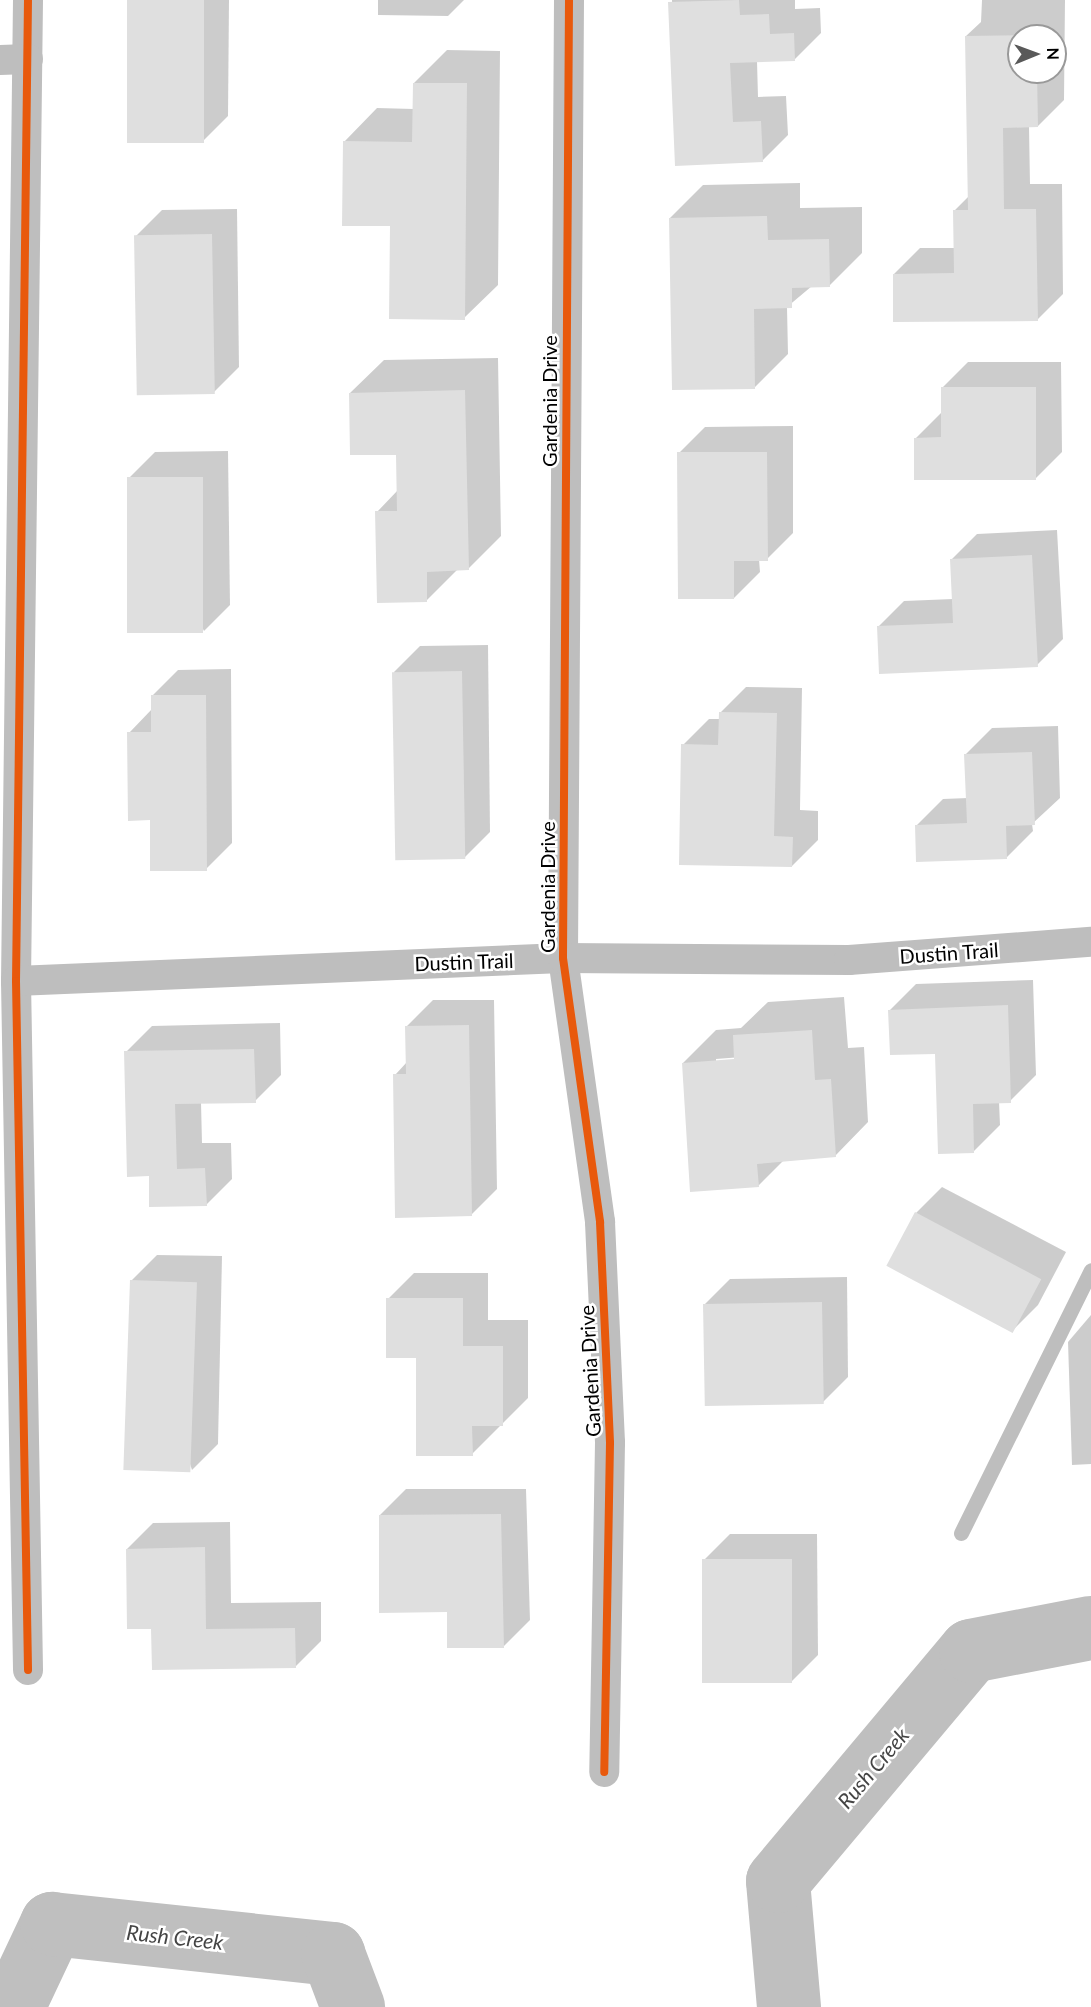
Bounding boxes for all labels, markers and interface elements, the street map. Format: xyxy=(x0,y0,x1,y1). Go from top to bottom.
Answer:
north arrow xyxy=(1007,24,1067,84)
text: N xyxy=(1044,47,1063,60)
street label: Gardenia Drive xyxy=(537,335,561,467)
street label: Gardenia Drive xyxy=(535,821,559,953)
street label: Dustin Trail xyxy=(898,938,1000,968)
street label: Dustin Trail xyxy=(414,948,514,976)
street label: Gardenia Drive xyxy=(575,1305,605,1437)
water label: Rush Creek xyxy=(832,1723,914,1813)
water label: Rush Creek xyxy=(125,1919,225,1955)

